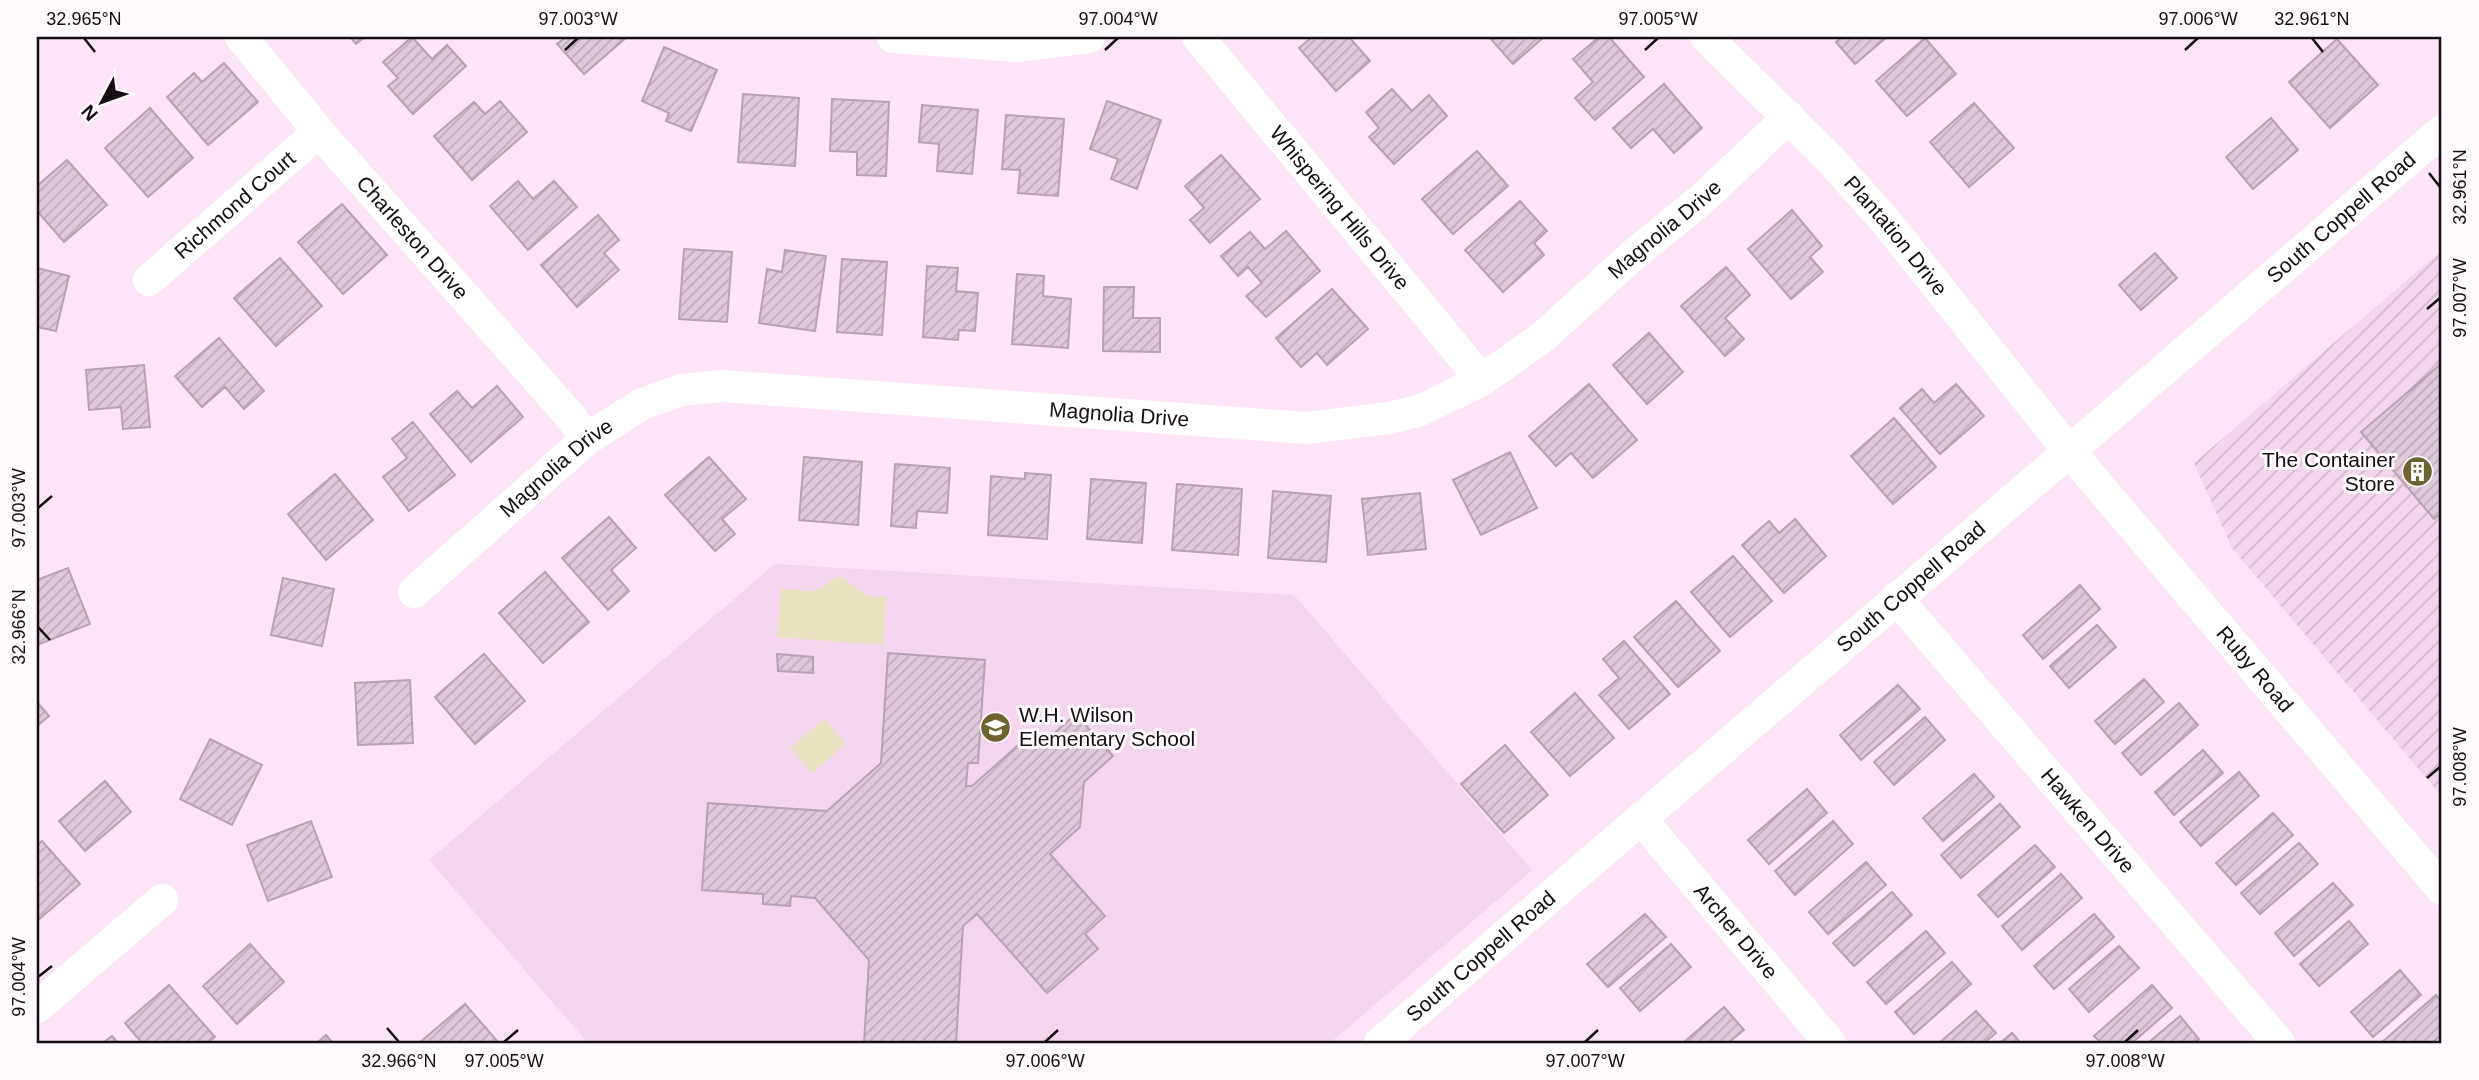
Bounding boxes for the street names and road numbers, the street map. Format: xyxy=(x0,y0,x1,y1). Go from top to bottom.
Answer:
street label: Whispering Hills Drive xyxy=(1266,121,1414,294)
street label: Richmond Court xyxy=(170,146,300,263)
street label: South Coppell Road xyxy=(2262,147,2420,287)
street label: Charleston Drive xyxy=(352,171,473,304)
street label: Plantation Drive xyxy=(1840,171,1952,300)
street label: Magnolia Drive xyxy=(1603,175,1726,283)
street label: Magnolia Drive xyxy=(1049,398,1190,431)
street label: Magnolia Drive xyxy=(495,414,617,521)
street label: South Coppell Road xyxy=(1832,517,1990,657)
street label: Ruby Road xyxy=(2212,621,2298,716)
street label: Hawken Drive xyxy=(2037,763,2140,878)
street label: Archer Drive xyxy=(1690,879,1783,983)
street label: South Coppell Road xyxy=(1402,886,1559,1026)

